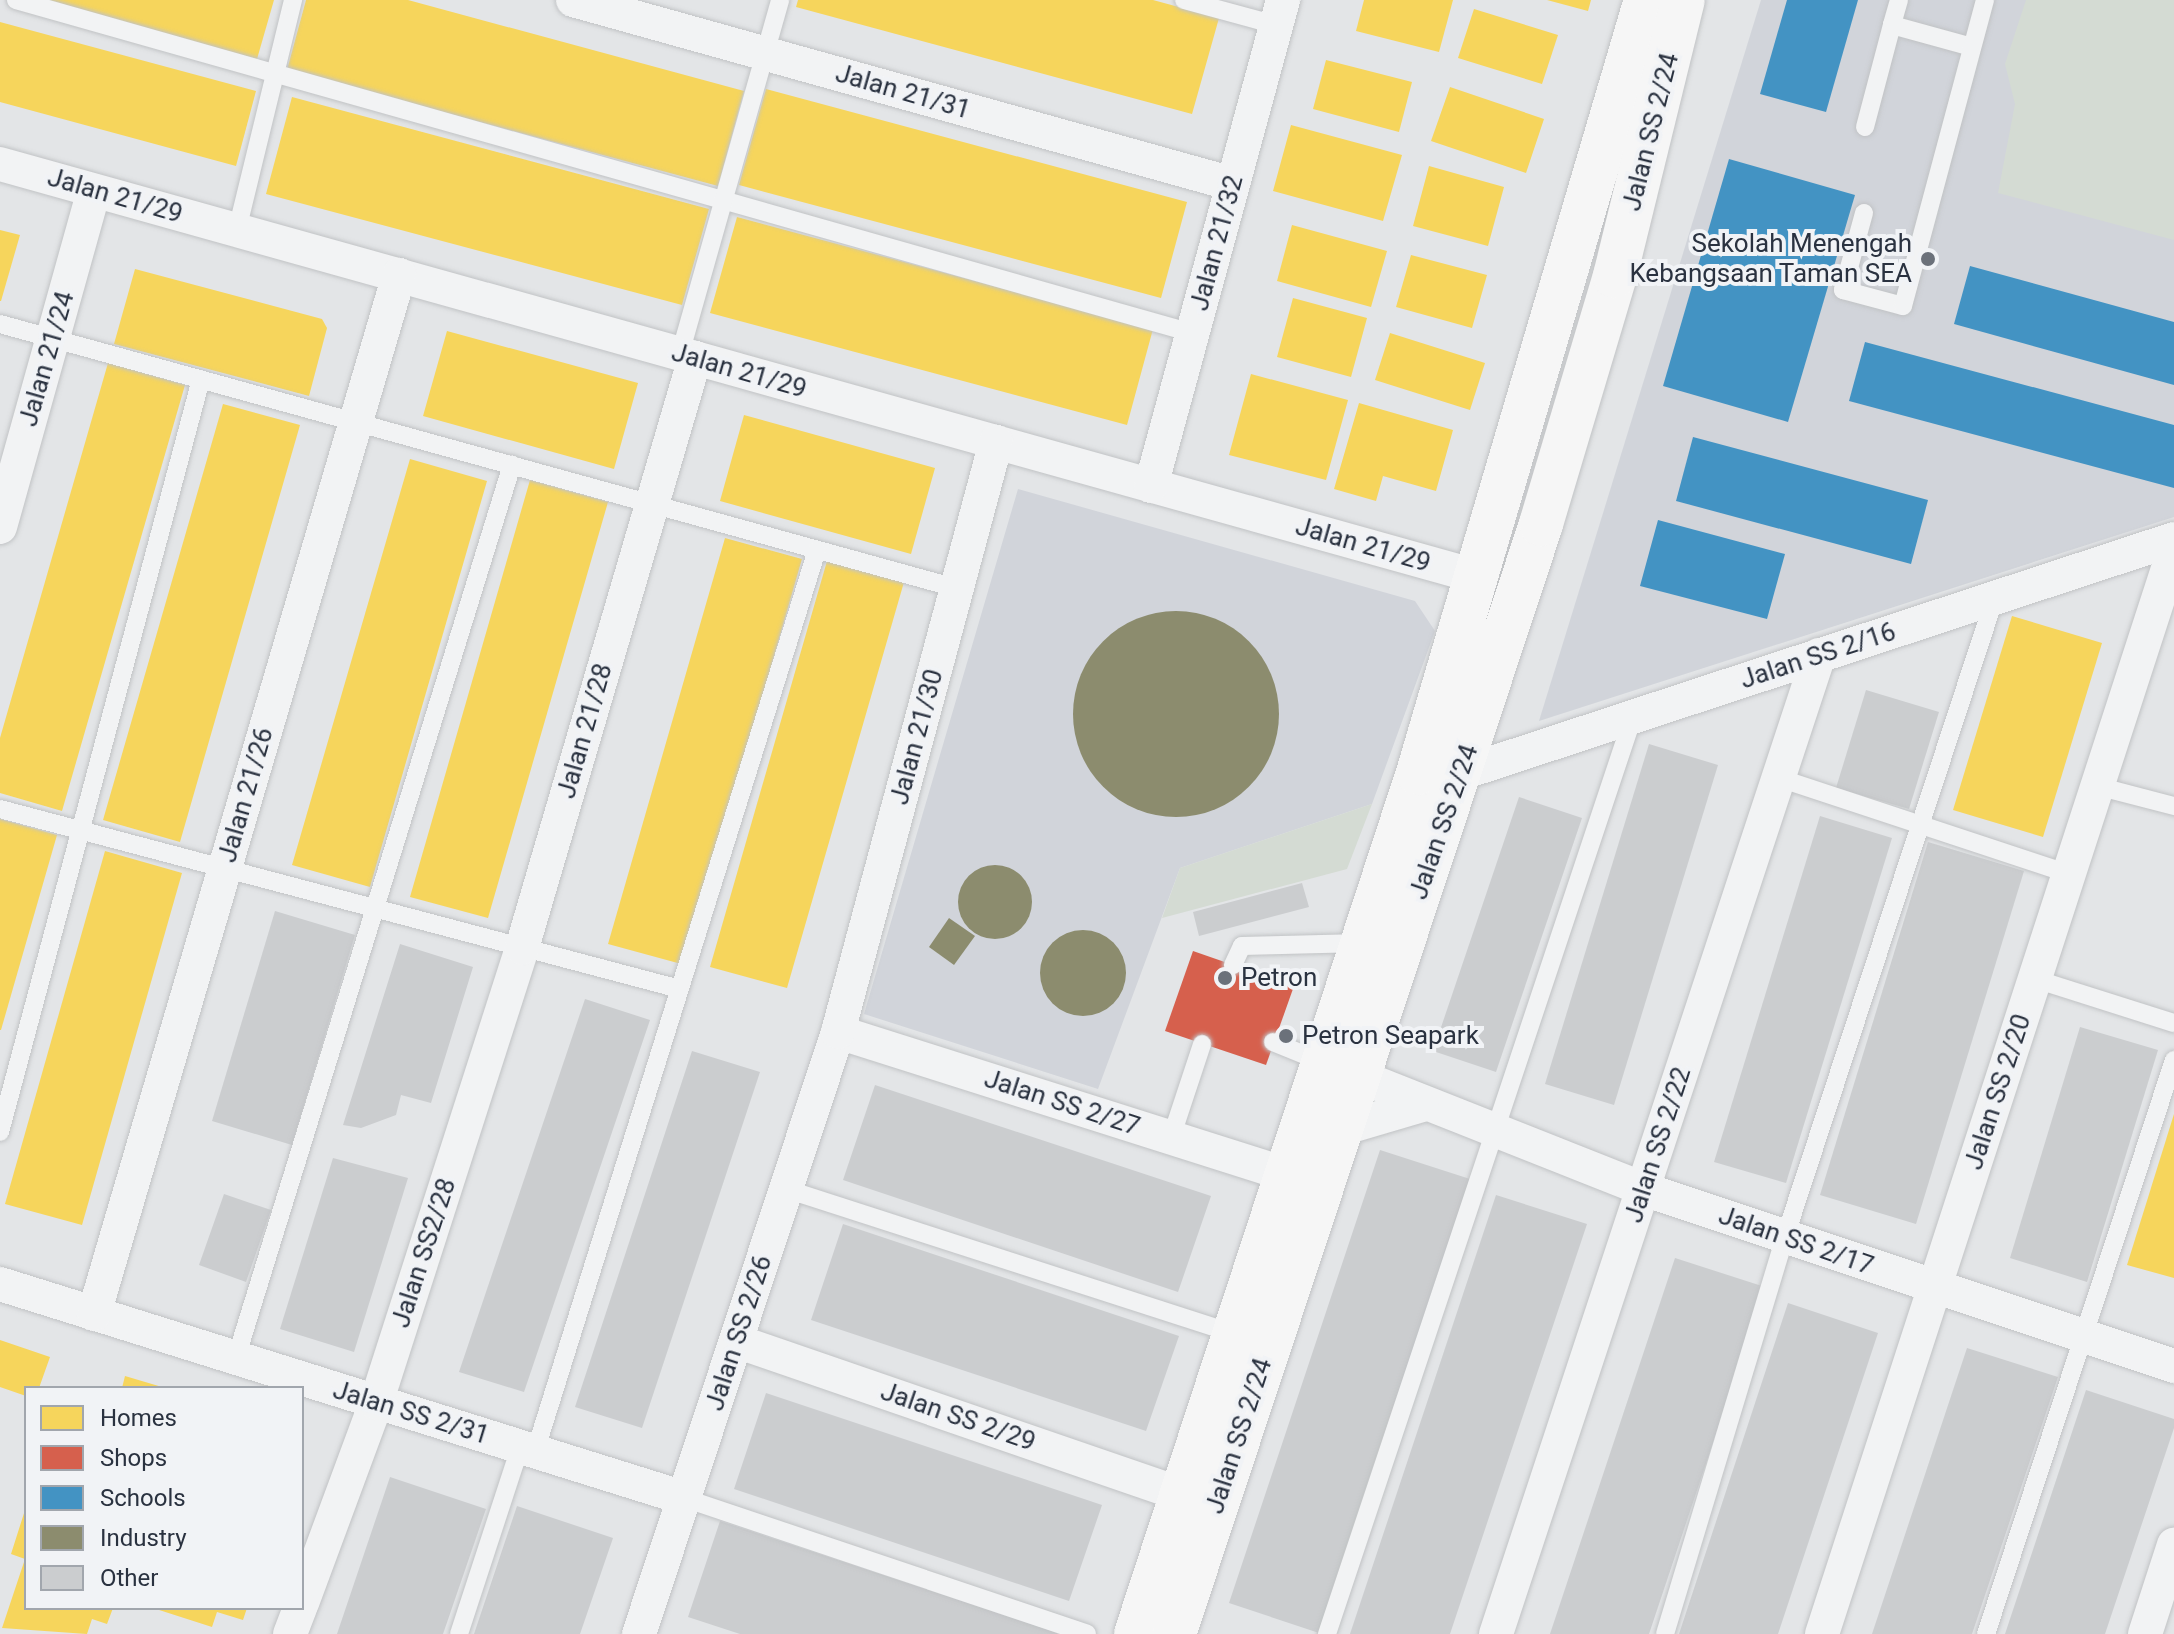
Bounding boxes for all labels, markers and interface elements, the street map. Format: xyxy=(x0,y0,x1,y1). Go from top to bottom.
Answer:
street label: Jalan SS 2/24 xyxy=(1616,50,1686,214)
street label: Jalan 21/31 xyxy=(832,58,974,126)
street label: Jalan 21/29 xyxy=(44,162,186,230)
street label: Jalan 21/32 xyxy=(1184,172,1250,314)
place label: Sekolah Menengah Kebangsaan Taman SEA xyxy=(1629,228,1912,290)
marker: Sekolah Menengah Kebangsaan Taman SEA xyxy=(1919,250,1937,268)
street label: Jalan 21/24 xyxy=(13,288,81,430)
street label: Jalan 21/29 xyxy=(668,337,810,405)
street label: Jalan 21/29 xyxy=(1292,511,1434,579)
street label: Jalan SS 2/16 xyxy=(1736,616,1900,696)
street label: Jalan 21/28 xyxy=(551,660,619,802)
street label: Jalan 21/30 xyxy=(884,666,950,808)
street label: Jalan 21/26 xyxy=(212,724,280,866)
street label: Jalan SS 2/24 xyxy=(1403,740,1485,904)
place label: Petron xyxy=(1241,962,1317,994)
marker: Petron xyxy=(1216,969,1234,987)
street label: Jalan SS 2/20 xyxy=(1958,1010,2038,1174)
place label: Petron Seapark xyxy=(1302,1020,1479,1052)
marker: Petron Seapark xyxy=(1277,1027,1295,1045)
street label: Jalan SS 2/27 xyxy=(980,1063,1144,1143)
street label: Jalan SS 2/22 xyxy=(1618,1063,1698,1227)
street label: Jalan SS2/28 xyxy=(385,1174,463,1332)
street label: Jalan SS 2/17 xyxy=(1714,1200,1878,1282)
street label: Jalan SS 2/26 xyxy=(699,1251,779,1415)
street label: Jalan SS 2/24 xyxy=(1199,1354,1279,1518)
street label: Jalan SS 2/31 xyxy=(329,1374,493,1452)
street label: Jalan SS 2/29 xyxy=(876,1376,1040,1458)
legend xyxy=(24,1386,304,1610)
text: Homes xyxy=(100,1404,177,1432)
text: Shops xyxy=(100,1444,167,1472)
text: Schools xyxy=(100,1484,186,1512)
text: Industry xyxy=(100,1524,186,1552)
text: Other xyxy=(100,1564,158,1592)

